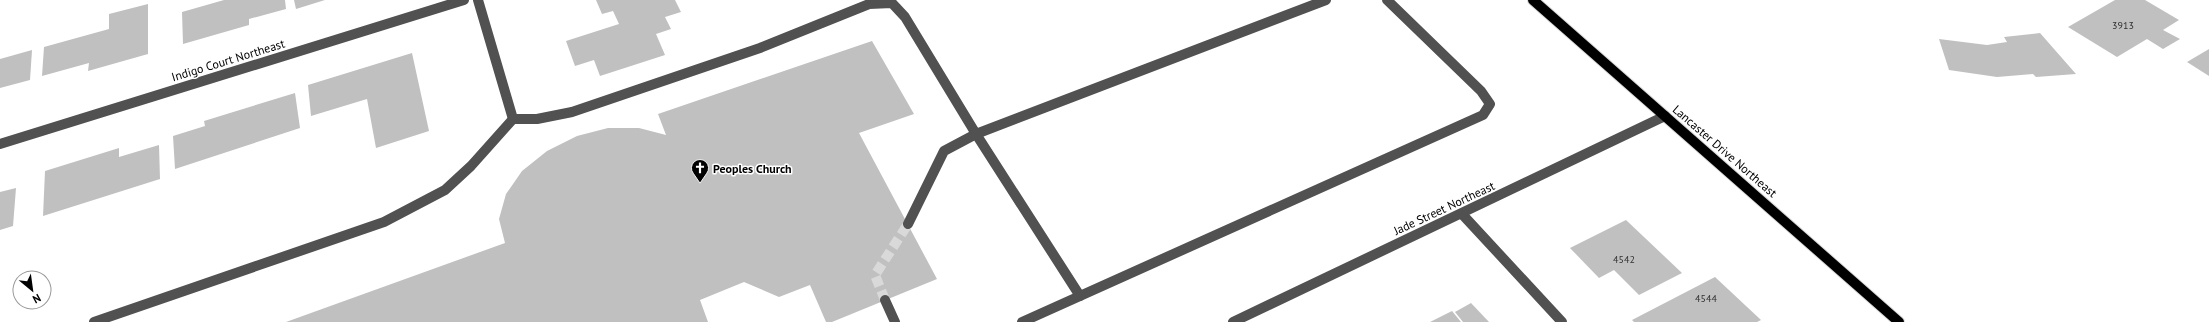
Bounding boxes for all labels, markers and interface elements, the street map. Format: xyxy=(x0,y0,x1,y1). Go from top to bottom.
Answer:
house number: 3913 xyxy=(2112,19,2134,32)
street label: Indigo Court Northeast xyxy=(170,36,286,84)
street label: Lancaster Drive Northeast xyxy=(1670,102,1780,200)
church icon: Peoples Church xyxy=(690,158,710,183)
place label: Peoples Church xyxy=(713,161,792,176)
street label: Jade Street Northeast xyxy=(1390,178,1497,238)
house number: 4542 xyxy=(1613,253,1635,266)
north arrow xyxy=(12,270,52,310)
text: N xyxy=(30,291,43,307)
house number: 4544 xyxy=(1695,292,1717,305)

